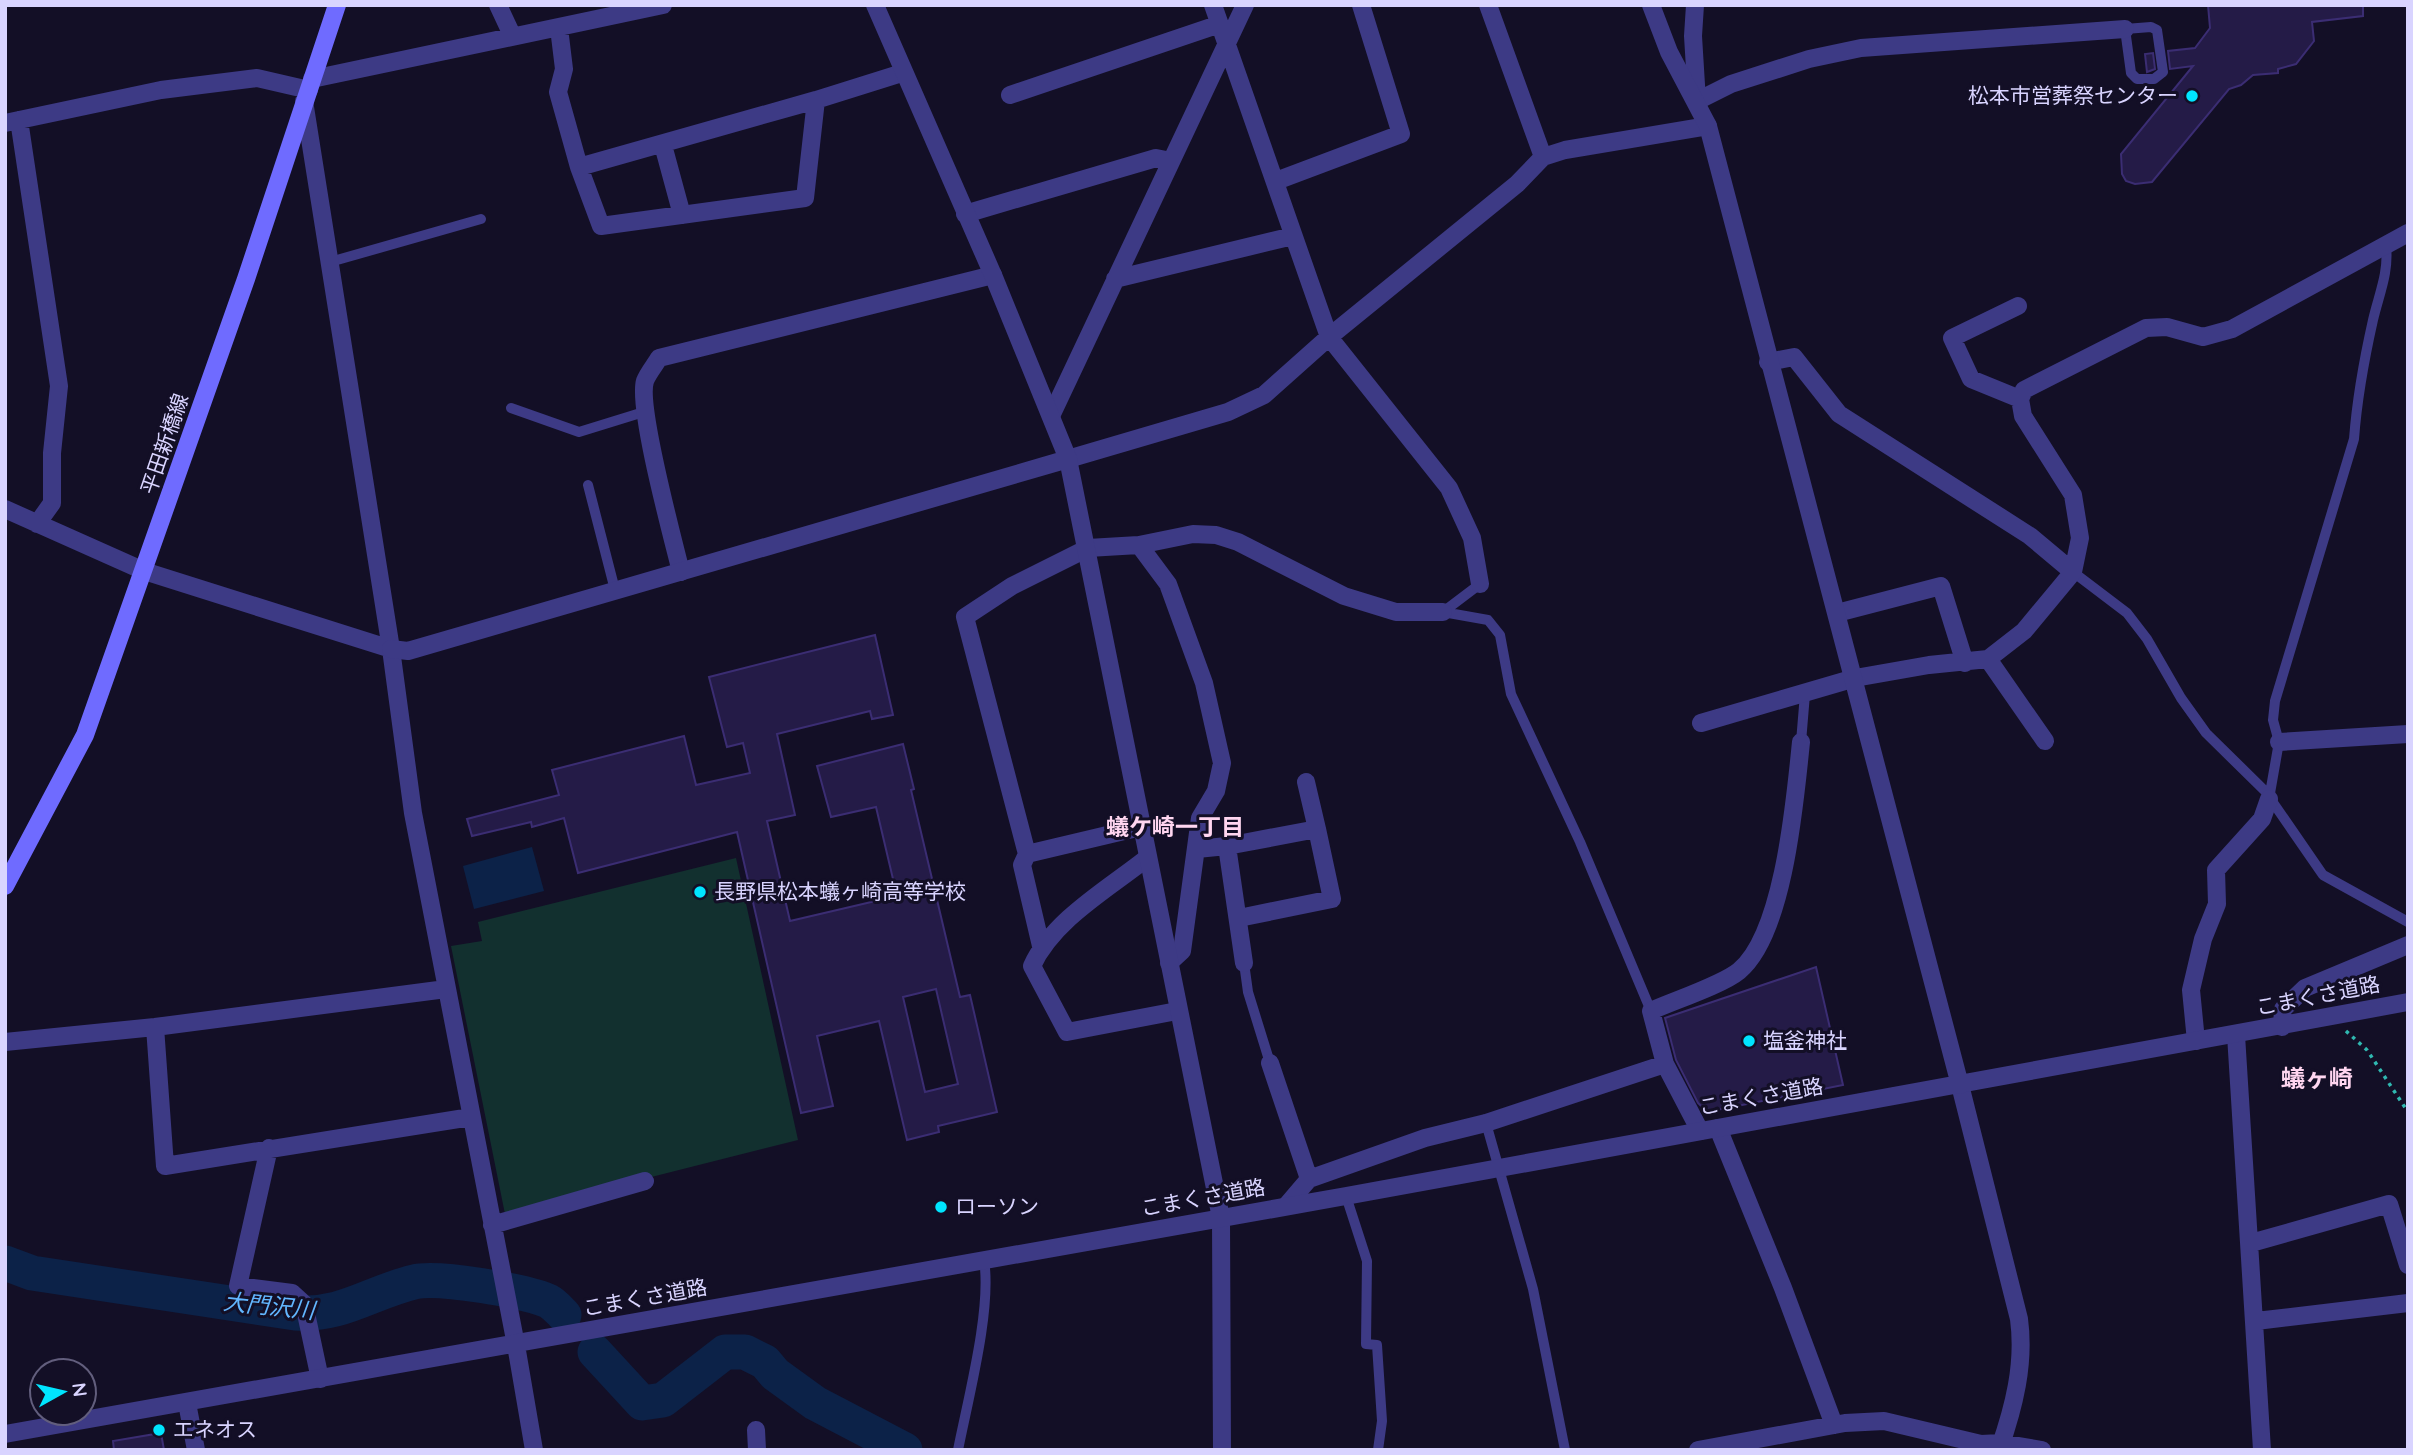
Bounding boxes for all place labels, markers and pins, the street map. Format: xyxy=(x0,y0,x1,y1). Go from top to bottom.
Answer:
place label: 松本市営葬祭センター xyxy=(1968,82,2178,108)
marker: 松本市営葬祭センター xyxy=(2184,88,2200,104)
place label: 長野県松本蟻ヶ崎高等学校 xyxy=(714,878,966,904)
marker: 長野県松本蟻ヶ崎高等学校 xyxy=(692,884,708,900)
place label: 塩釜神社 xyxy=(1763,1027,1847,1053)
marker: 塩釜神社 xyxy=(1741,1033,1757,1049)
place label: ローソン xyxy=(955,1193,1039,1219)
marker: ローソン xyxy=(933,1199,949,1215)
place label: エネオス xyxy=(173,1416,257,1442)
marker: エネオス xyxy=(151,1422,167,1438)

